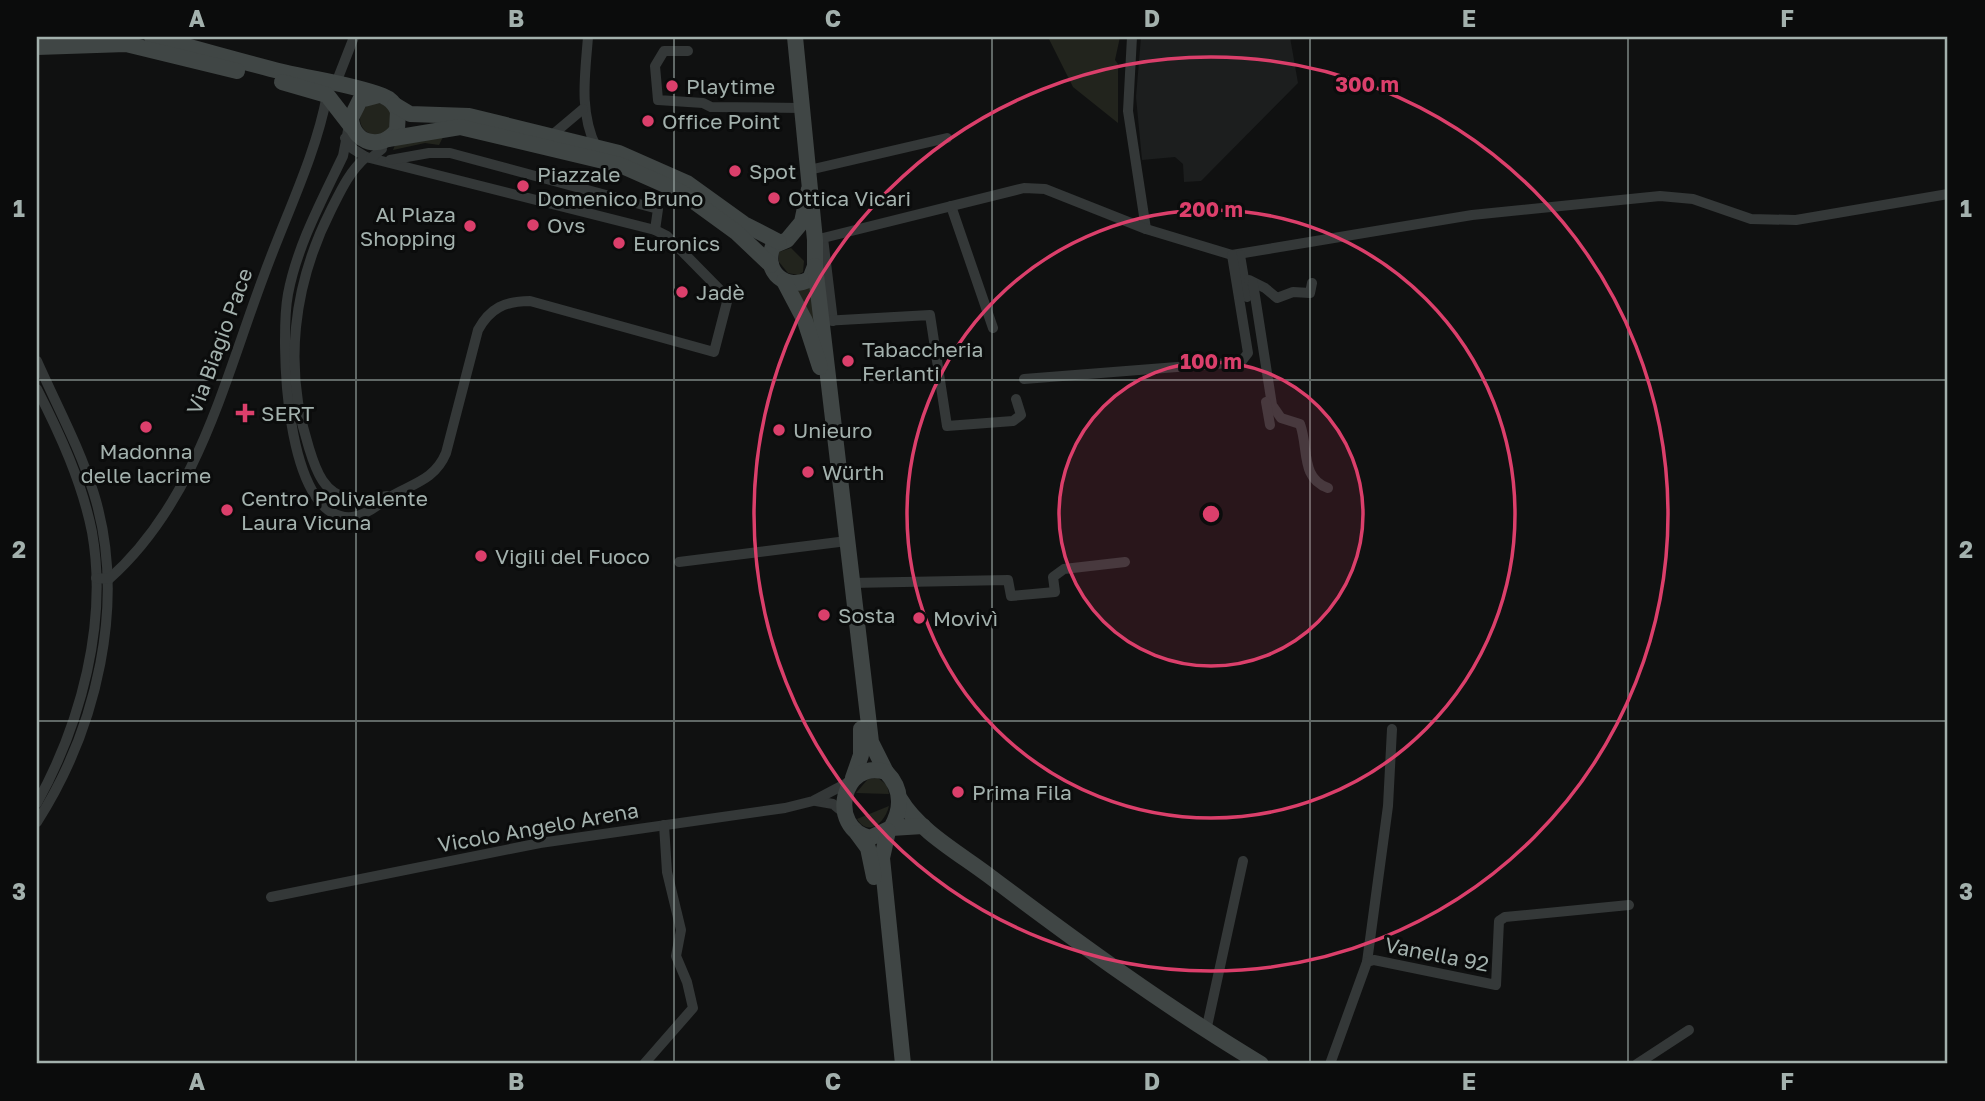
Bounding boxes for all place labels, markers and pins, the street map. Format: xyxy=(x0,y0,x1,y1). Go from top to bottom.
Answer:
place label: Playtime xyxy=(686,73,775,99)
marker: Playtime xyxy=(664,78,680,94)
place label: Office Point xyxy=(662,108,780,134)
marker: Office Point xyxy=(640,113,656,129)
place label: Spot xyxy=(749,158,796,184)
place label: Piazzale Domenico Bruno xyxy=(537,161,703,211)
marker: Spot xyxy=(727,163,743,179)
marker: Piazzale Domenico Bruno xyxy=(515,178,531,194)
place label: Ottica Vicari xyxy=(788,185,911,211)
marker: Ottica Vicari xyxy=(766,190,782,206)
place label: Al Plaza Shopping xyxy=(360,201,456,251)
place label: Ovs xyxy=(547,212,585,238)
marker: Ovs xyxy=(525,217,541,233)
marker: Al Plaza Shopping xyxy=(462,218,478,234)
place label: Euronics xyxy=(633,230,720,256)
marker: Euronics xyxy=(611,235,627,251)
place label: Jadè xyxy=(696,279,745,305)
marker: Jadè xyxy=(674,284,690,300)
place label: Tabaccheria Ferlanti xyxy=(862,336,983,386)
marker: Tabaccheria Ferlanti xyxy=(840,353,856,369)
place label: SERT xyxy=(261,400,314,426)
marker: SERT xyxy=(235,403,255,423)
place label: Unieuro xyxy=(793,417,872,443)
marker: Madonna delle lacrime xyxy=(138,419,154,435)
marker: Unieuro xyxy=(771,422,787,438)
place label: Madonna delle lacrime xyxy=(81,438,211,488)
place label: Würth xyxy=(822,459,884,485)
marker: Würth xyxy=(800,464,816,480)
place label: Centro Polivalente Laura Vicuna xyxy=(241,485,428,535)
marker: Centro Polivalente Laura Vicuna xyxy=(219,502,235,518)
centre of rings xyxy=(1199,502,1223,526)
place label: Vigili del Fuoco xyxy=(495,543,650,569)
marker: Vigili del Fuoco xyxy=(473,548,489,564)
place label: Sosta xyxy=(838,602,895,628)
place label: Movivì xyxy=(933,605,998,631)
marker: Sosta xyxy=(816,607,832,623)
marker: Movivì xyxy=(911,610,927,626)
place label: Prima Fila xyxy=(972,779,1072,805)
marker: Prima Fila xyxy=(950,784,966,800)

